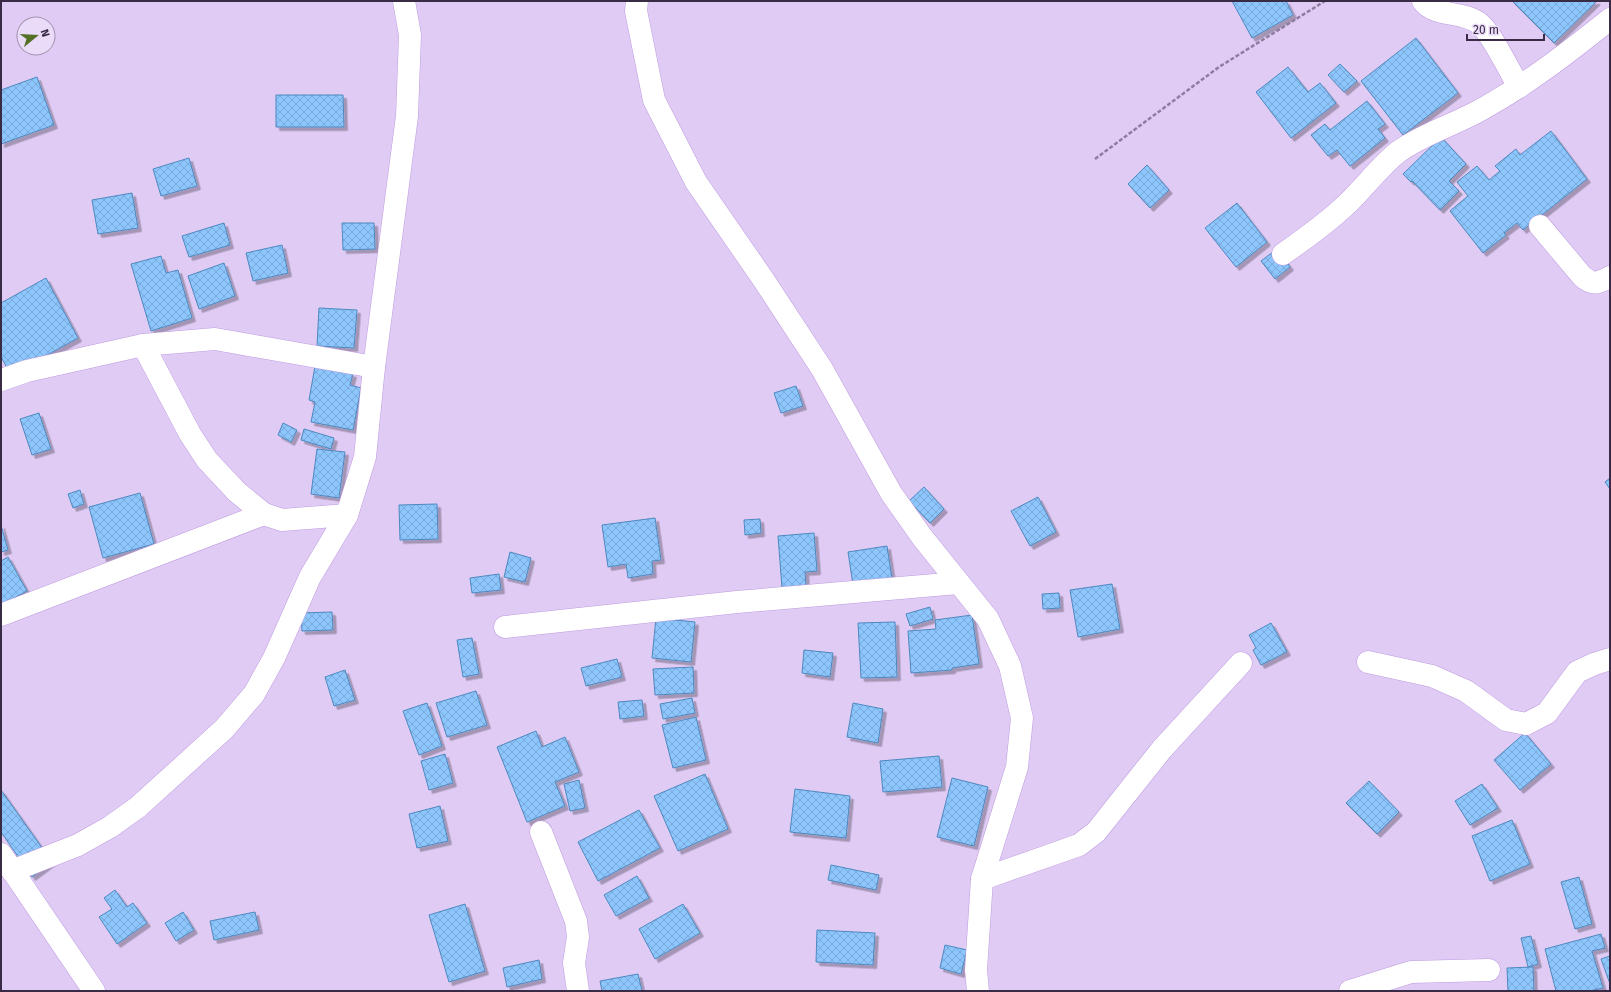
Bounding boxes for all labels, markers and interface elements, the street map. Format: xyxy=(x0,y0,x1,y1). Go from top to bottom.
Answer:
north arrow xyxy=(16,16,56,56)
scale bar xyxy=(1467,16,1544,42)
text: 20 m xyxy=(1473,23,1499,37)
text: N xyxy=(38,28,52,39)

